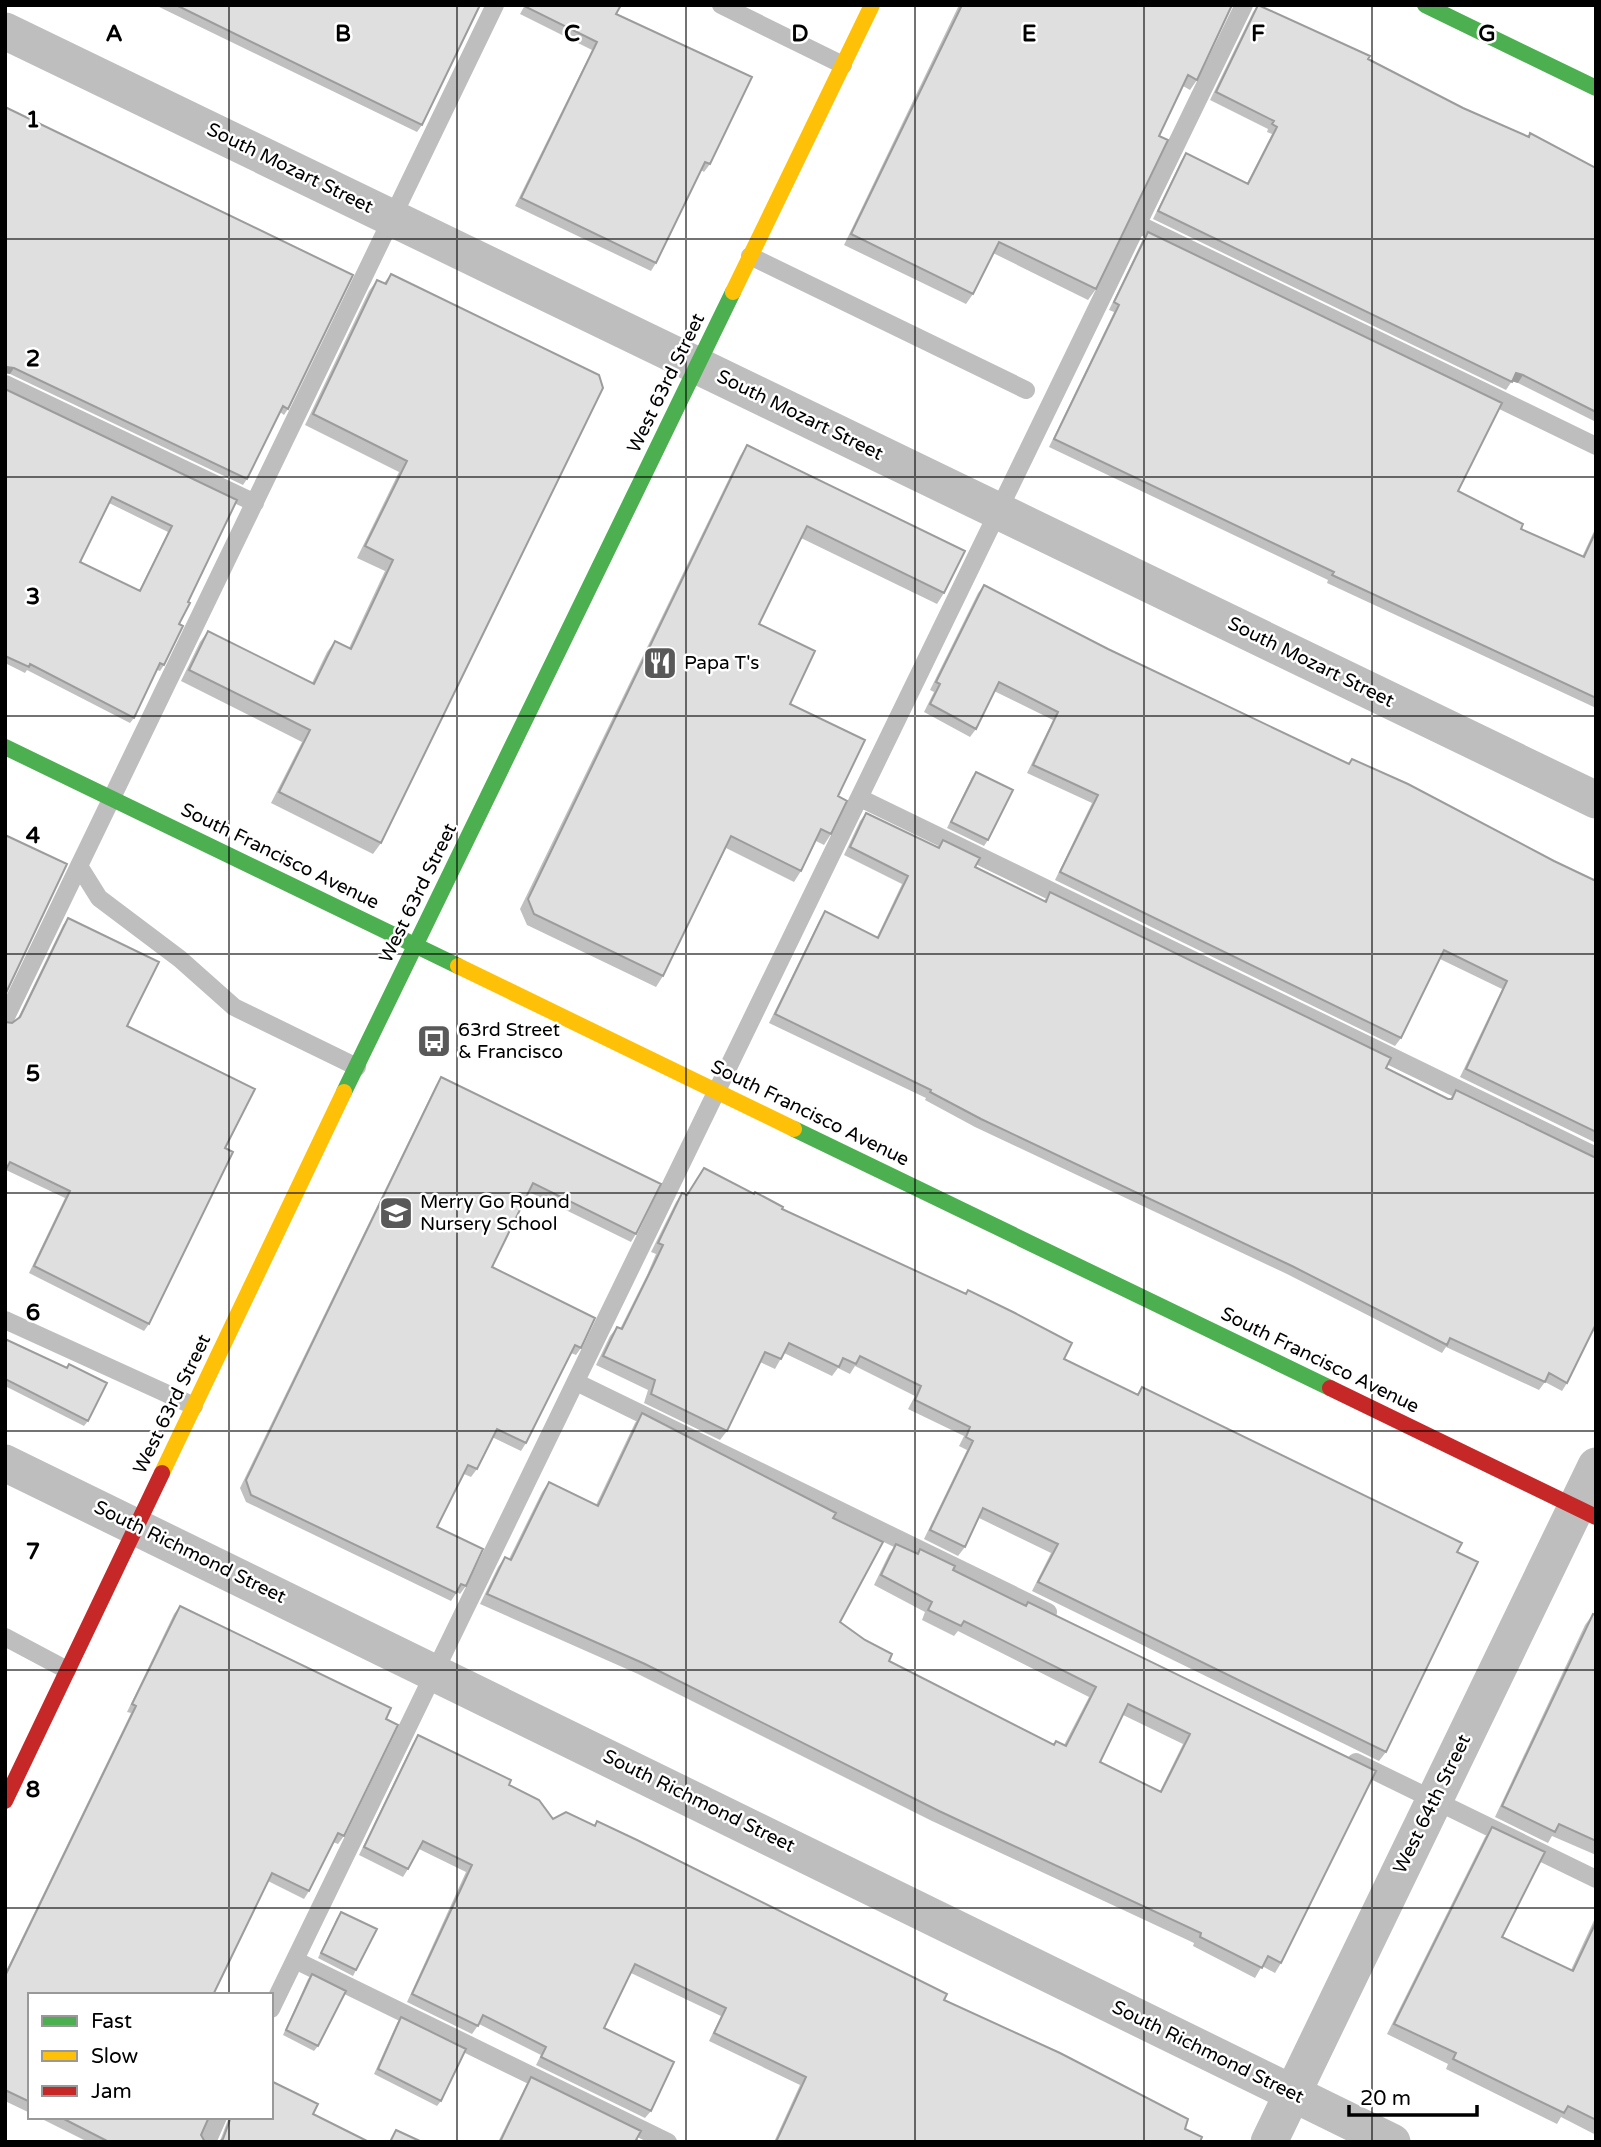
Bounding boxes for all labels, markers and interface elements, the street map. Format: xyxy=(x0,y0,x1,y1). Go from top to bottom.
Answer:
text: A xyxy=(105,20,123,48)
text: B xyxy=(335,20,351,48)
text: C xyxy=(564,20,580,48)
text: D xyxy=(791,20,809,48)
text: E xyxy=(1022,20,1036,48)
text: F xyxy=(1251,20,1265,48)
text: G xyxy=(1478,20,1496,48)
text: 1 xyxy=(26,106,40,134)
street label: South Mozart Street xyxy=(203,118,377,218)
street label: West 63rd Street xyxy=(623,310,709,456)
text: 2 xyxy=(26,345,40,373)
street label: South Mozart Street xyxy=(713,365,887,465)
text: 3 xyxy=(26,583,40,611)
street label: South Mozart Street xyxy=(1224,612,1398,712)
restaurant icon: Papa T's xyxy=(641,644,679,682)
place label: Papa T's xyxy=(684,652,759,674)
street label: South Francisco Avenue xyxy=(177,798,383,914)
street label: West 63rd Street xyxy=(375,820,461,966)
text: 4 xyxy=(26,822,41,850)
place label: 63rd Street & Francisco xyxy=(458,1019,563,1063)
bus stop icon: 63rd Street & Francisco xyxy=(415,1022,453,1060)
street label: South Francisco Avenue xyxy=(707,1055,913,1171)
text: 5 xyxy=(26,1060,40,1088)
place label: Merry Go Round Nursery School xyxy=(420,1191,570,1235)
school or university icon: Merry Go Round Nursery School xyxy=(377,1194,415,1232)
text: 6 xyxy=(26,1299,40,1327)
street label: South Francisco Avenue xyxy=(1217,1302,1423,1418)
street label: West 63rd Street xyxy=(129,1331,215,1477)
street label: South Richmond Street xyxy=(91,1496,289,1608)
text: 7 xyxy=(26,1538,40,1566)
street label: West 64th Street xyxy=(1389,1731,1475,1877)
street label: South Richmond Street xyxy=(600,1745,798,1857)
text: 8 xyxy=(26,1776,40,1804)
legend xyxy=(28,1993,273,2119)
street label: South Richmond Street xyxy=(1109,1996,1307,2108)
text: Fast xyxy=(91,2009,132,2034)
text: Slow xyxy=(91,2044,139,2069)
scale bar xyxy=(1349,2074,1477,2118)
text: Jam xyxy=(91,2079,132,2104)
text: 20 m xyxy=(1360,2086,1411,2111)

